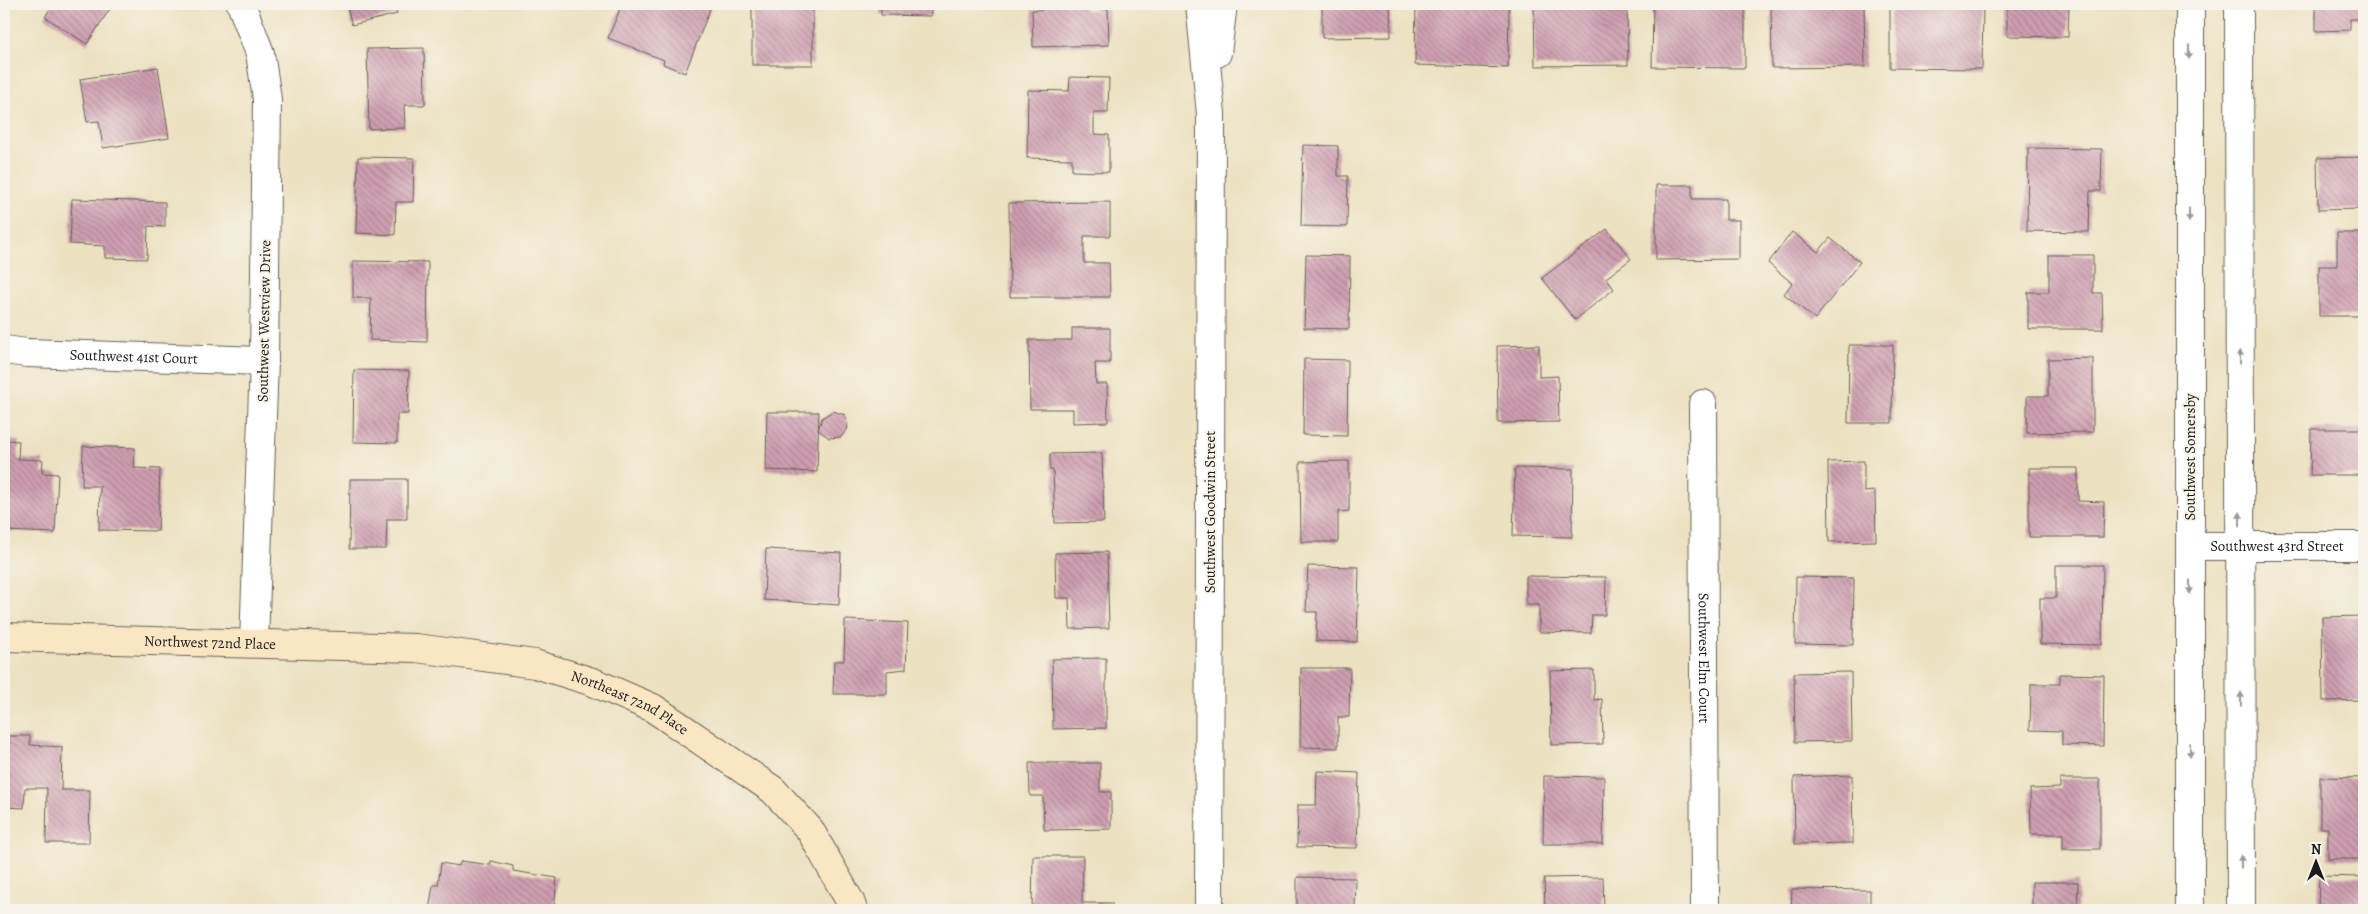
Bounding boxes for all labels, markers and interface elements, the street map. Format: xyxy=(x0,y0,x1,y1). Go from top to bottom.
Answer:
one-way arrow xyxy=(2185,45,2193,61)
one-way arrow xyxy=(2185,207,2193,223)
street label: Southwest Westview Drive xyxy=(253,239,275,402)
street label: Southwest 41st Court xyxy=(69,344,198,369)
one-way arrow xyxy=(2236,348,2244,364)
street label: Southwest Somersby xyxy=(2180,393,2200,521)
street label: Southwest Goodwin Street xyxy=(1200,431,1220,593)
one-way arrow xyxy=(2236,511,2244,527)
street label: Southwest 43rd Street xyxy=(2210,536,2344,556)
one-way arrow xyxy=(2186,580,2194,596)
street label: Southwest Elm Court xyxy=(1694,593,1714,723)
street label: Northwest 72nd Place xyxy=(144,631,276,654)
street label: Northeast 72nd Place xyxy=(569,666,693,740)
one-way arrow xyxy=(2237,691,2245,707)
one-way arrow xyxy=(2186,742,2194,758)
north arrow xyxy=(2290,836,2340,886)
text: N xyxy=(2311,840,2321,859)
one-way arrow xyxy=(2237,853,2245,869)

